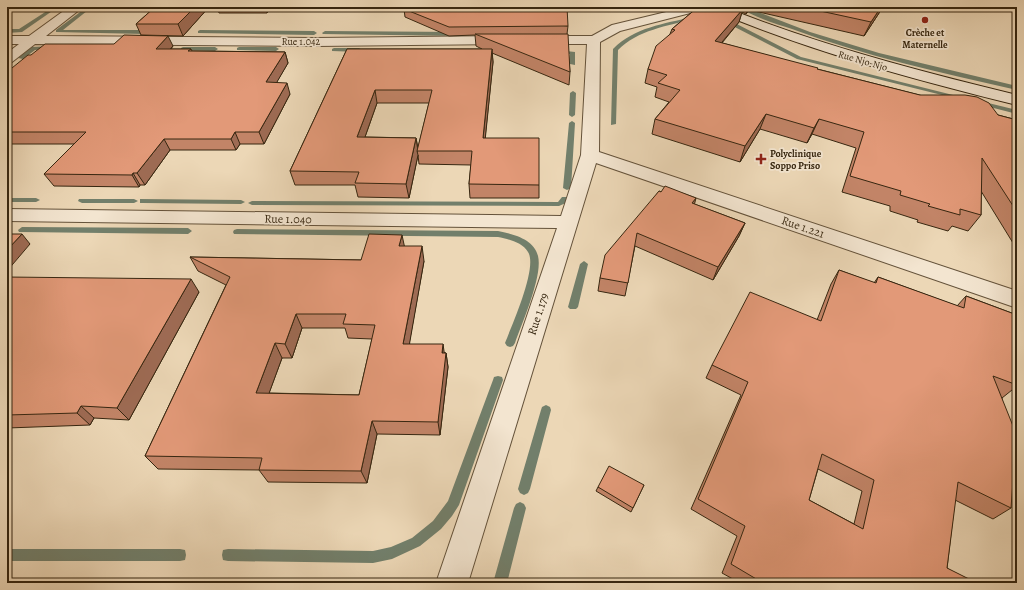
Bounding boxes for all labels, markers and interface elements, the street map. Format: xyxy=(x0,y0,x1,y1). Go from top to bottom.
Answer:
marker: Crèche et Maternelle xyxy=(920,15,930,25)
place label: Crèche et Maternelle xyxy=(902,26,948,51)
street label: Rue 1.042 xyxy=(282,35,321,48)
street label: Rue Njo-Njo xyxy=(837,47,889,74)
place label: Polyclinique Soppo Priso xyxy=(770,147,822,172)
marker: Polyclinique Soppo Priso xyxy=(755,153,767,165)
street label: Rue 1.040 xyxy=(264,211,312,227)
street label: Rue 1.221 xyxy=(779,212,827,242)
street label: Rue 1.179 xyxy=(524,291,552,337)

